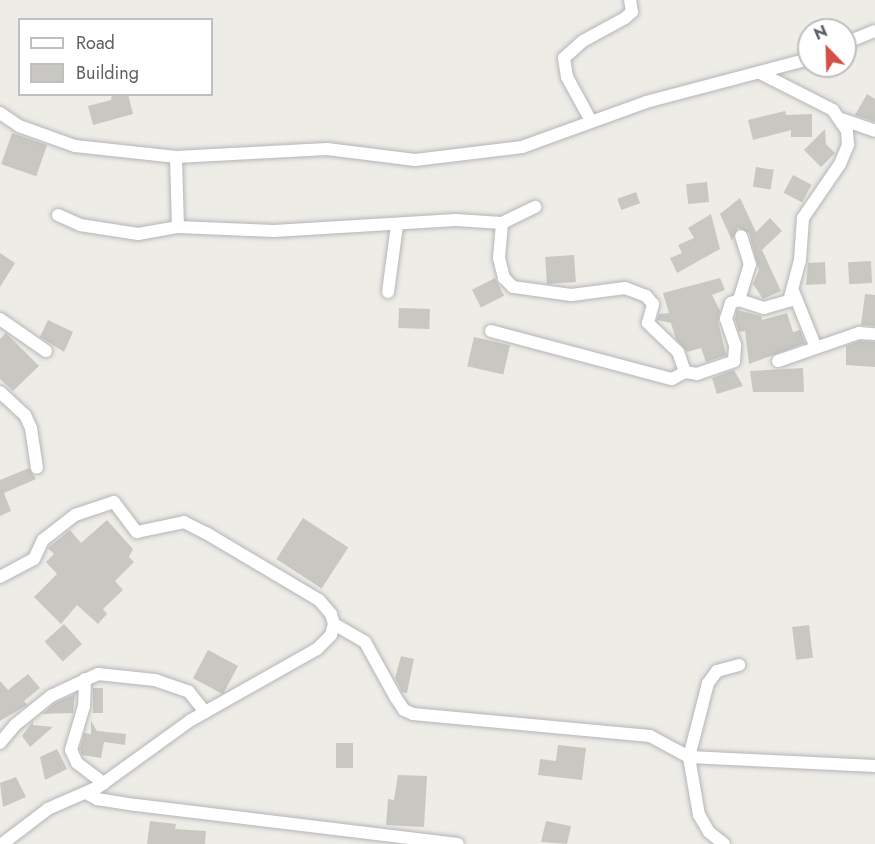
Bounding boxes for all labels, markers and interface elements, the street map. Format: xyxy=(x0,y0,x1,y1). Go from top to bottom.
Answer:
legend xyxy=(18,18,213,96)
north arrow xyxy=(797,18,857,78)
text: N xyxy=(810,20,831,46)
text: Road xyxy=(76,30,115,56)
text: Building xyxy=(76,60,139,86)

